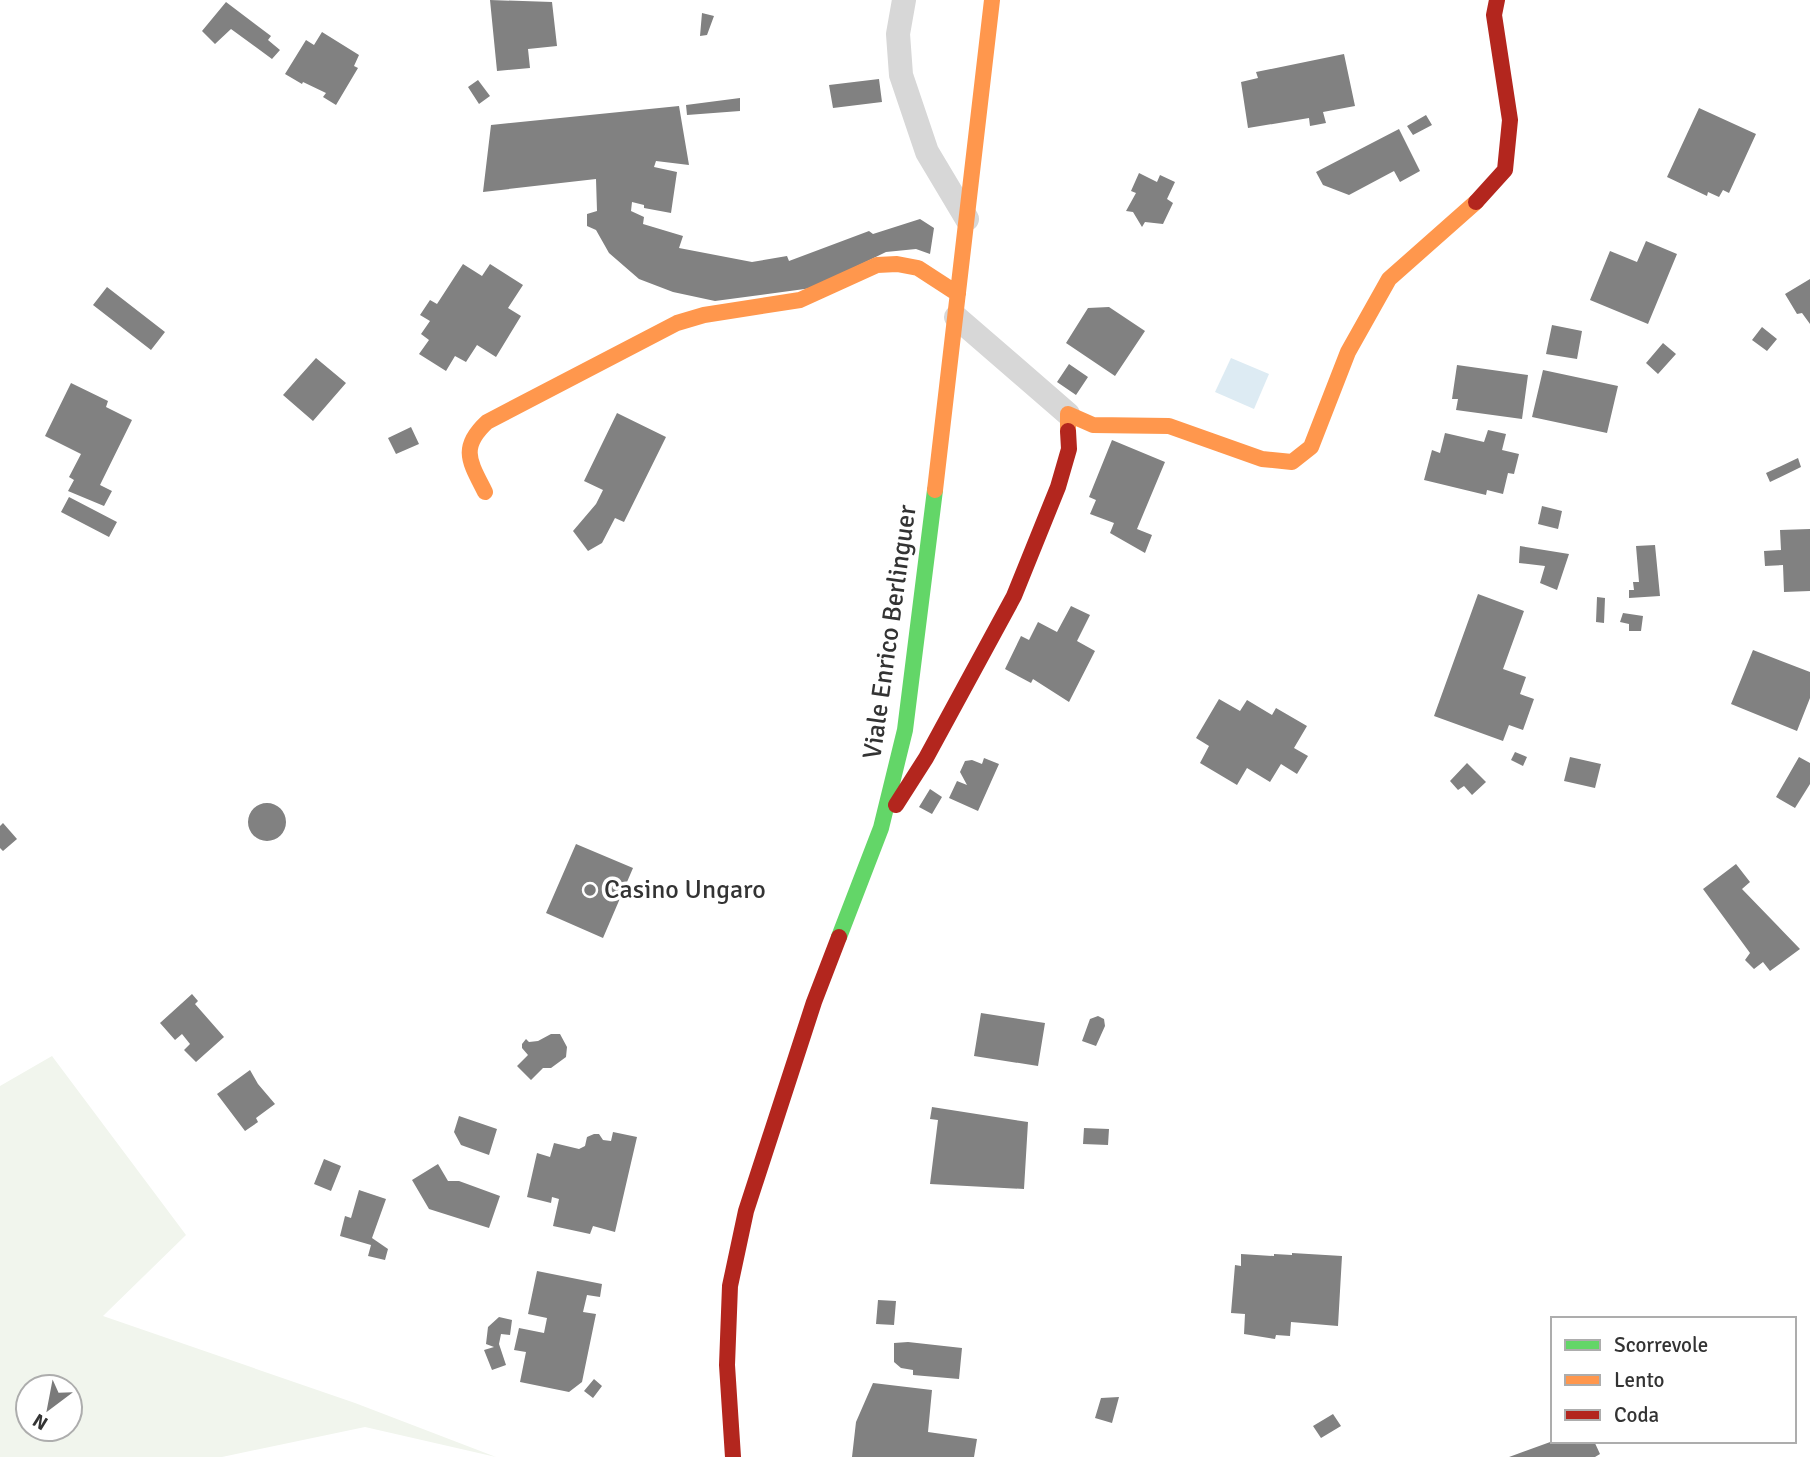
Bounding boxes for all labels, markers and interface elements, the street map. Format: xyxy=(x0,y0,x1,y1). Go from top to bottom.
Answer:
street label: Viale Enrico Berlinguer xyxy=(856,503,924,761)
place label: Casino Ungaro xyxy=(604,874,766,906)
marker: Casino Ungaro xyxy=(582,882,598,898)
legend xyxy=(1551,1317,1796,1443)
text: Scorrevole xyxy=(1614,1332,1708,1358)
text: Lento xyxy=(1614,1367,1664,1393)
north arrow xyxy=(14,1373,84,1443)
text: Coda xyxy=(1614,1402,1659,1428)
text: N xyxy=(29,1408,52,1435)

